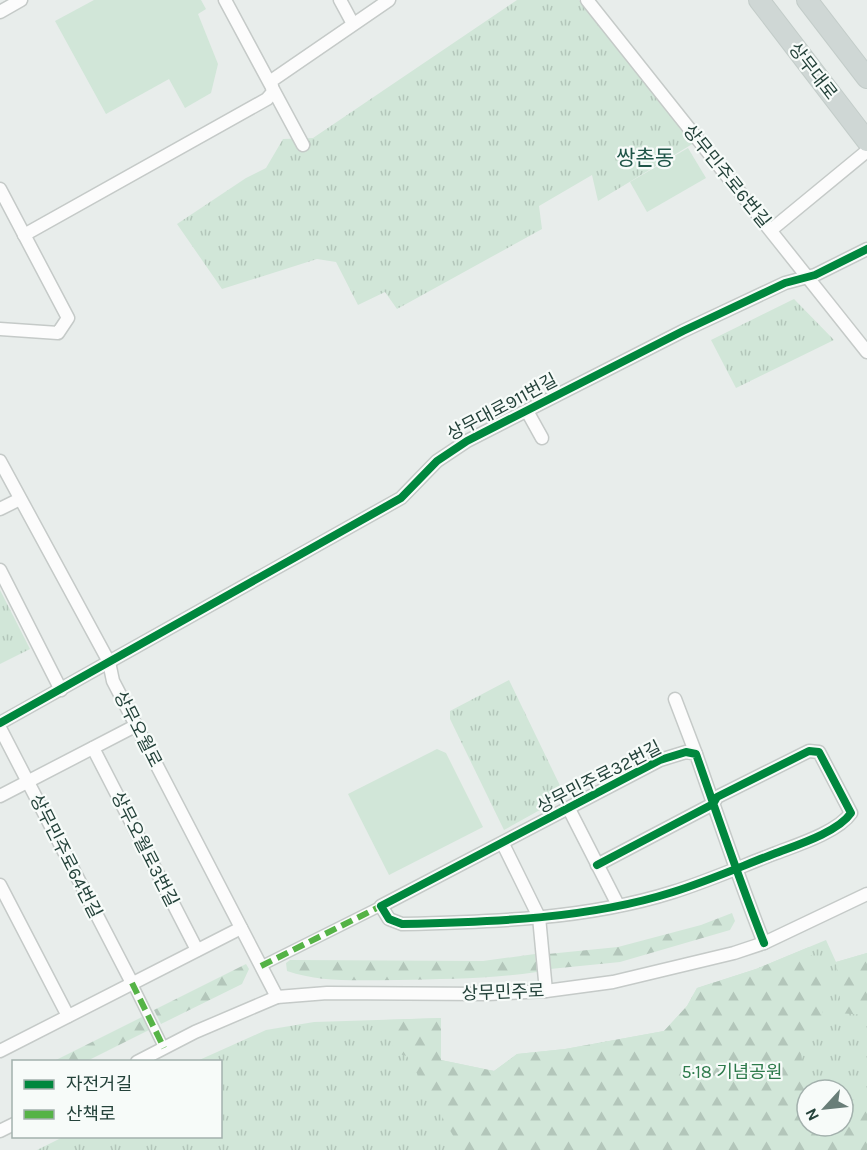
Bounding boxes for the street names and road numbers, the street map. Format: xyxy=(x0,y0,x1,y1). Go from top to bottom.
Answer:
street label: 상무대로 xyxy=(784,38,842,104)
street label: 상무민주로6번길 xyxy=(679,120,775,232)
street label: 상무대로911번길 xyxy=(443,369,561,445)
street label: 상무오월로 xyxy=(109,687,167,771)
street label: 상무민주로32번길 xyxy=(533,736,665,818)
street label: 상무오월로3번길 xyxy=(106,788,184,910)
street label: 상무민주로64번길 xyxy=(25,790,107,922)
street label: 상무민주로 xyxy=(461,980,545,1004)

